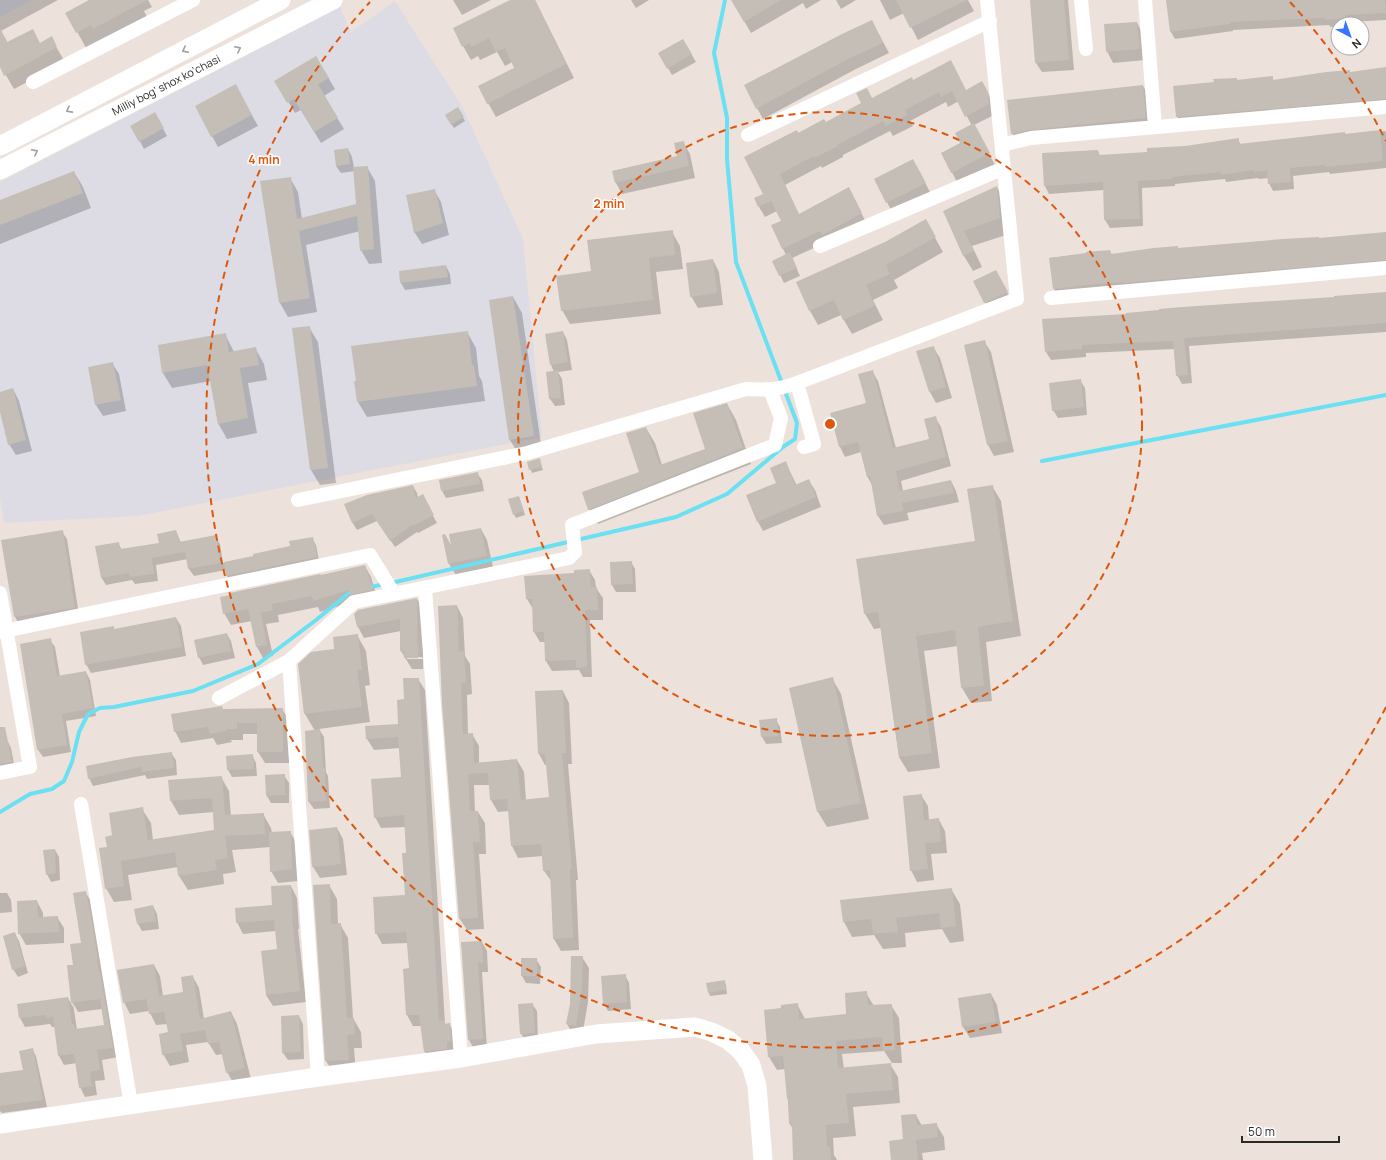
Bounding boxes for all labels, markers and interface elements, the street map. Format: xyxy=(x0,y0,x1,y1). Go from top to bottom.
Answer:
north arrow xyxy=(1330,16,1370,56)
text: N xyxy=(1349,36,1365,52)
one-way arrow xyxy=(181,45,189,53)
one-way arrow xyxy=(234,46,241,54)
street label: Milliy bog‘ shox ko‘chasi xyxy=(109,51,223,118)
one-way arrow xyxy=(66,105,74,113)
one-way arrow xyxy=(31,149,38,157)
text: 4 min xyxy=(248,151,280,168)
text: 2 min xyxy=(593,195,625,212)
centre of rings xyxy=(823,417,837,431)
scale bar xyxy=(1242,1118,1339,1144)
text: 50 m xyxy=(1248,1123,1275,1140)

